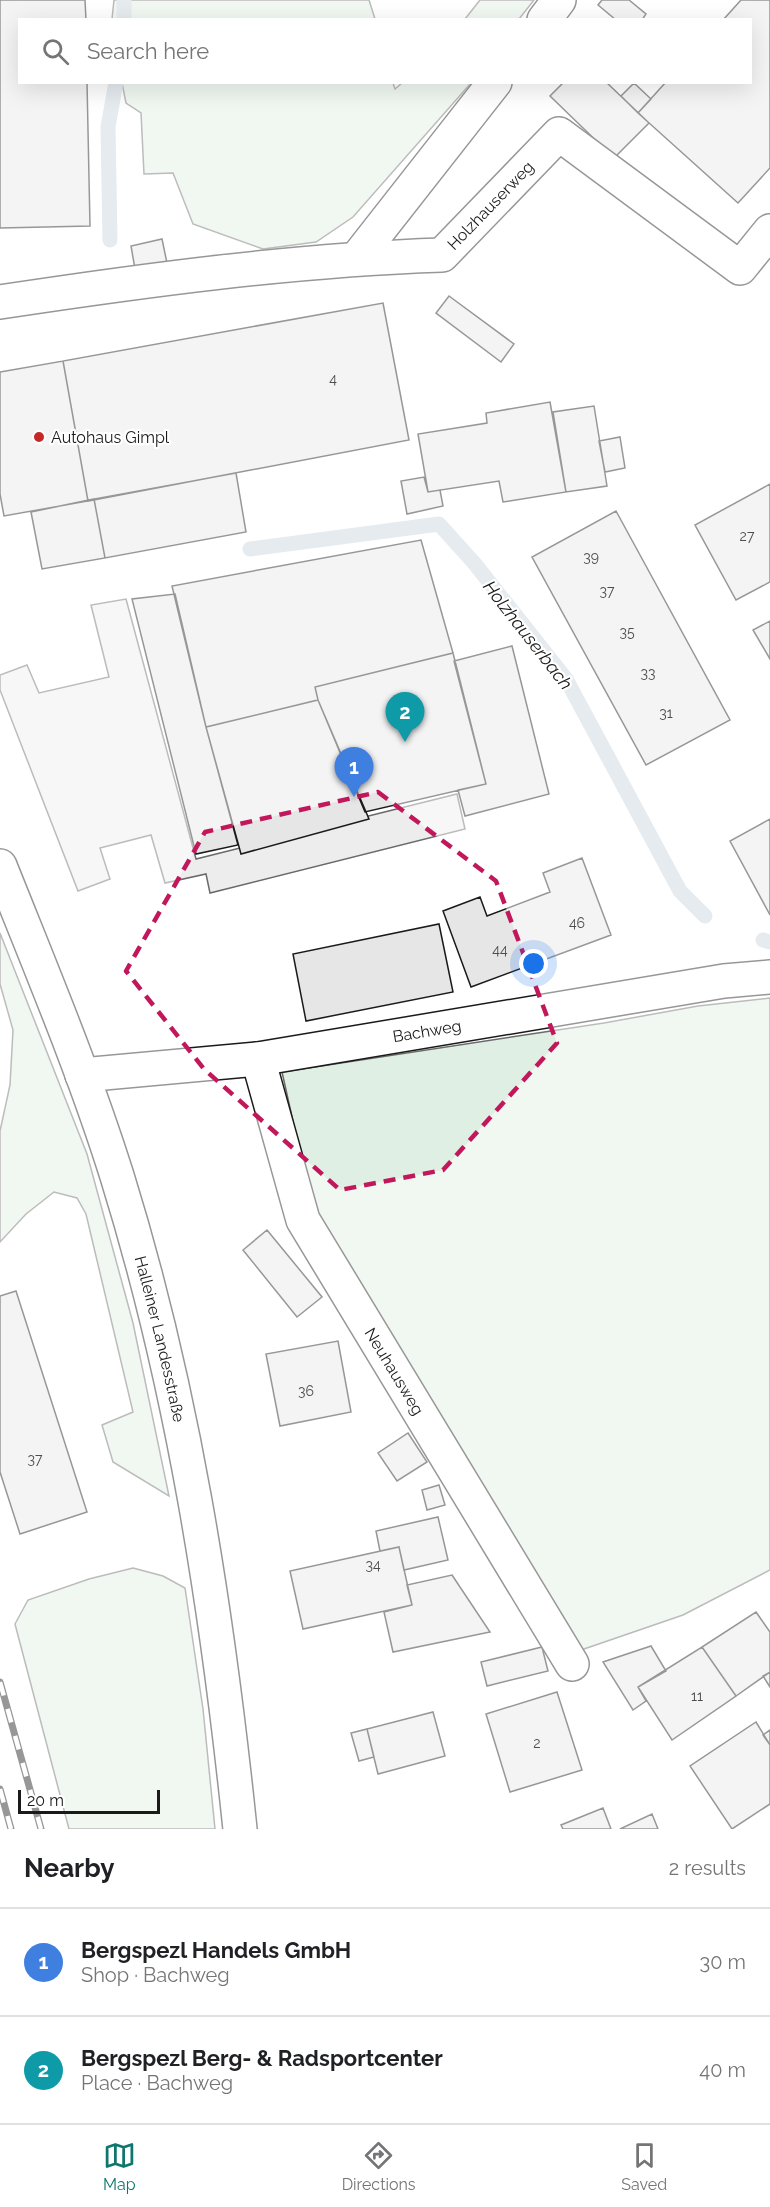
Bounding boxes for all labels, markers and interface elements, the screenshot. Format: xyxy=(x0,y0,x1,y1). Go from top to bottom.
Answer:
search box xyxy=(18,18,752,84)
icon: search xyxy=(39,35,72,68)
text: Search here xyxy=(87,38,209,64)
street label: Holzhauserweg xyxy=(443,157,537,253)
house number: 4 xyxy=(329,371,337,387)
place label: Autohaus Gimpl xyxy=(51,428,170,447)
marker: Autohaus Gimpl xyxy=(32,430,46,444)
house number: 27 xyxy=(740,528,755,544)
house number: 39 xyxy=(583,549,599,565)
water label: Holzhauserbach xyxy=(479,576,577,694)
house number: 37 xyxy=(600,583,615,599)
house number: 35 xyxy=(619,624,635,640)
house number: 33 xyxy=(641,665,655,681)
pin: 2 xyxy=(386,692,424,742)
house number: 31 xyxy=(659,705,673,721)
pin: 1 xyxy=(334,748,374,797)
house number: 46 xyxy=(569,915,585,931)
house number: 44 xyxy=(492,942,508,958)
your location xyxy=(519,949,548,978)
street label: Bachweg xyxy=(391,1016,463,1046)
street label: Halleiner Landesstraße xyxy=(131,1254,189,1424)
street label: Neuhausweg xyxy=(361,1324,428,1418)
house number: 36 xyxy=(298,1383,314,1399)
house number: 37 xyxy=(28,1451,43,1467)
house number: 34 xyxy=(365,1557,381,1573)
house number: 11 xyxy=(691,1688,703,1704)
house number: 2 xyxy=(533,1735,541,1751)
scale bar xyxy=(18,1787,160,1814)
text: 20 m xyxy=(27,1791,64,1810)
text: Nearby xyxy=(24,1853,114,1883)
text: 2 results xyxy=(669,1856,746,1880)
text: Bergspezl Handels GmbH xyxy=(81,1937,351,1963)
text: 1 xyxy=(39,1950,48,1974)
text: 30 m xyxy=(700,1950,746,1974)
text: Shop · Bachweg xyxy=(81,1963,230,1987)
text: Bergspezl Berg- & Radsportcenter xyxy=(81,2045,443,2071)
text: 2 xyxy=(38,2058,49,2082)
text: 40 m xyxy=(699,2058,746,2082)
text: Place · Bachweg xyxy=(81,2071,233,2095)
tab: Map xyxy=(103,2139,136,2194)
tab: Directions xyxy=(342,2139,416,2194)
tab: Saved xyxy=(621,2139,667,2194)

